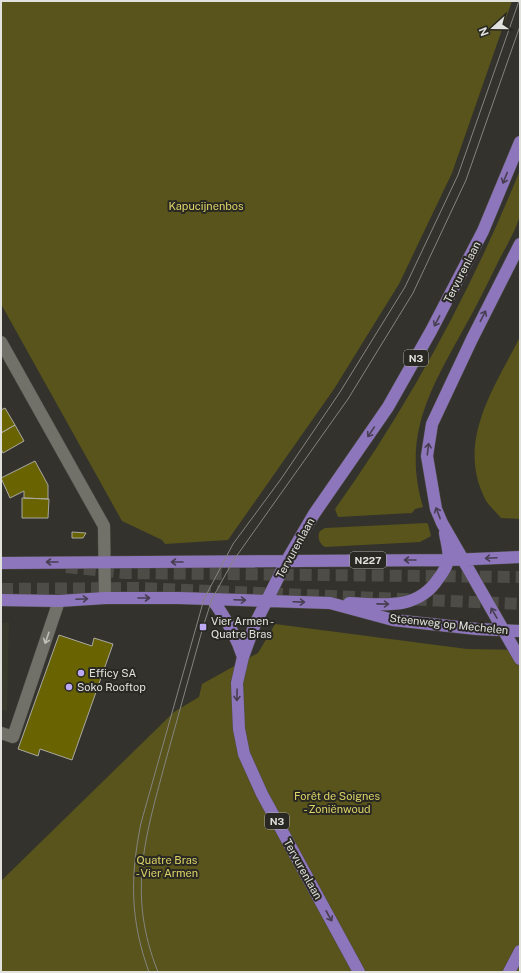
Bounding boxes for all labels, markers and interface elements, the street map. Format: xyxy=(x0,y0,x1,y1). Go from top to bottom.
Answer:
north arrow xyxy=(473,8,513,48)
text: N xyxy=(477,25,491,38)
one-way arrow xyxy=(501,172,509,184)
park label: Kapucijnenbos xyxy=(168,200,244,212)
street label: Tervurenlaan xyxy=(441,239,483,305)
one-way arrow xyxy=(480,311,488,323)
one-way arrow xyxy=(433,314,440,326)
road number: N3 xyxy=(404,350,428,366)
one-way arrow xyxy=(367,426,375,437)
one-way arrow xyxy=(425,443,432,456)
one-way arrow xyxy=(433,507,441,519)
street label: Tervurenlaan xyxy=(274,516,316,580)
road number: N227 xyxy=(350,552,386,568)
one-way arrow xyxy=(485,555,498,562)
one-way arrow xyxy=(404,556,417,564)
one-way arrow xyxy=(46,558,59,566)
one-way arrow xyxy=(171,558,184,566)
one-way arrow xyxy=(137,594,150,602)
one-way arrow xyxy=(75,596,88,603)
one-way arrow xyxy=(233,596,246,603)
one-way arrow xyxy=(292,598,305,605)
one-way arrow xyxy=(376,600,389,607)
one-way arrow xyxy=(489,607,497,619)
street label: Steenweg op Mechelen xyxy=(389,612,509,636)
place label: Vier Armen - Quatre Bras xyxy=(211,615,274,640)
marker: Vier Armen - Quatre Bras xyxy=(198,622,208,632)
one-way arrow xyxy=(42,631,50,643)
place label: Efficy SA xyxy=(89,667,136,679)
marker: Efficy SA xyxy=(76,668,86,678)
place label: Soko Rooftop xyxy=(77,681,146,693)
marker: Soko Rooftop xyxy=(64,682,74,692)
one-way arrow xyxy=(233,688,241,701)
park label: Forêt de Soignes - Zoniënwoud xyxy=(294,790,381,815)
road number: N3 xyxy=(265,813,289,829)
street label: Tervurenlaan xyxy=(282,837,324,901)
park label: Quatre Bras - Vier Armen xyxy=(136,854,198,879)
one-way arrow xyxy=(325,909,333,921)

